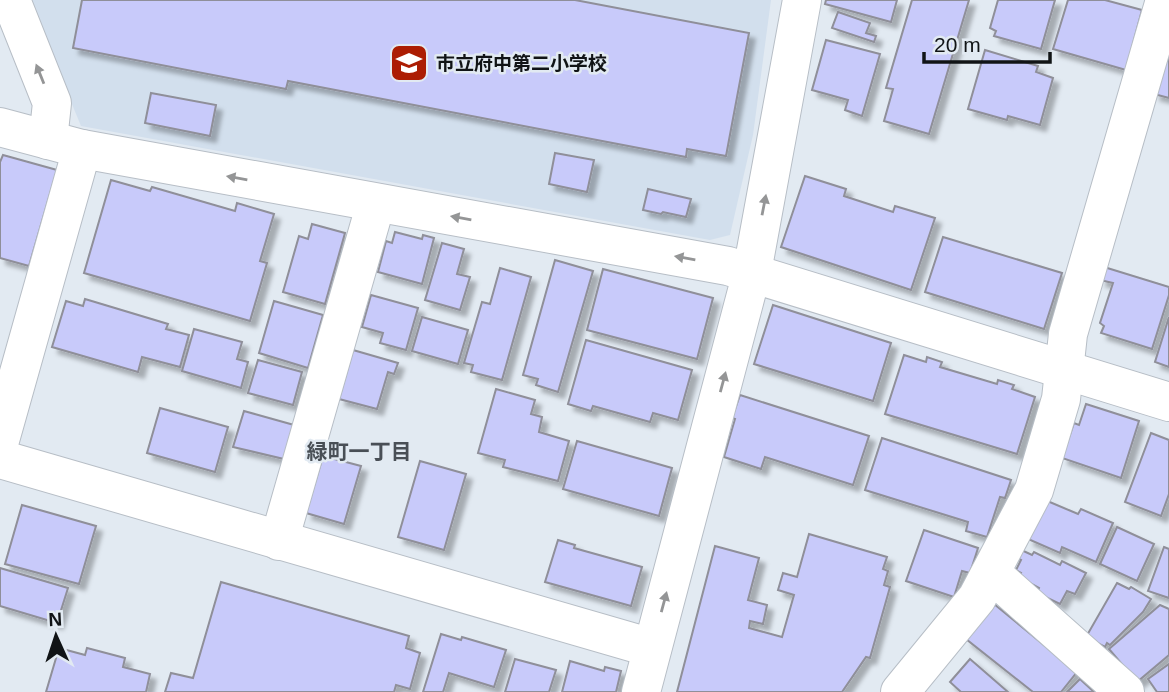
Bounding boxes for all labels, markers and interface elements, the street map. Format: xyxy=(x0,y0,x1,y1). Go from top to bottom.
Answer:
scale bar xyxy=(924,21,1050,65)
text: 20 m xyxy=(934,33,981,56)
school or university icon: 市立府中第二小学校 xyxy=(388,42,430,84)
place label: 市立府中第二小学校 xyxy=(436,53,607,74)
one-way arrow xyxy=(35,64,46,85)
one-way arrow xyxy=(226,172,248,183)
one-way arrow xyxy=(759,194,770,216)
one-way arrow xyxy=(450,213,472,224)
one-way arrow xyxy=(674,252,696,263)
one-way arrow xyxy=(718,372,728,393)
district label: 緑町一丁目 xyxy=(307,440,412,463)
one-way arrow xyxy=(660,591,670,612)
north arrow xyxy=(21,601,91,671)
text: N xyxy=(48,609,63,630)

